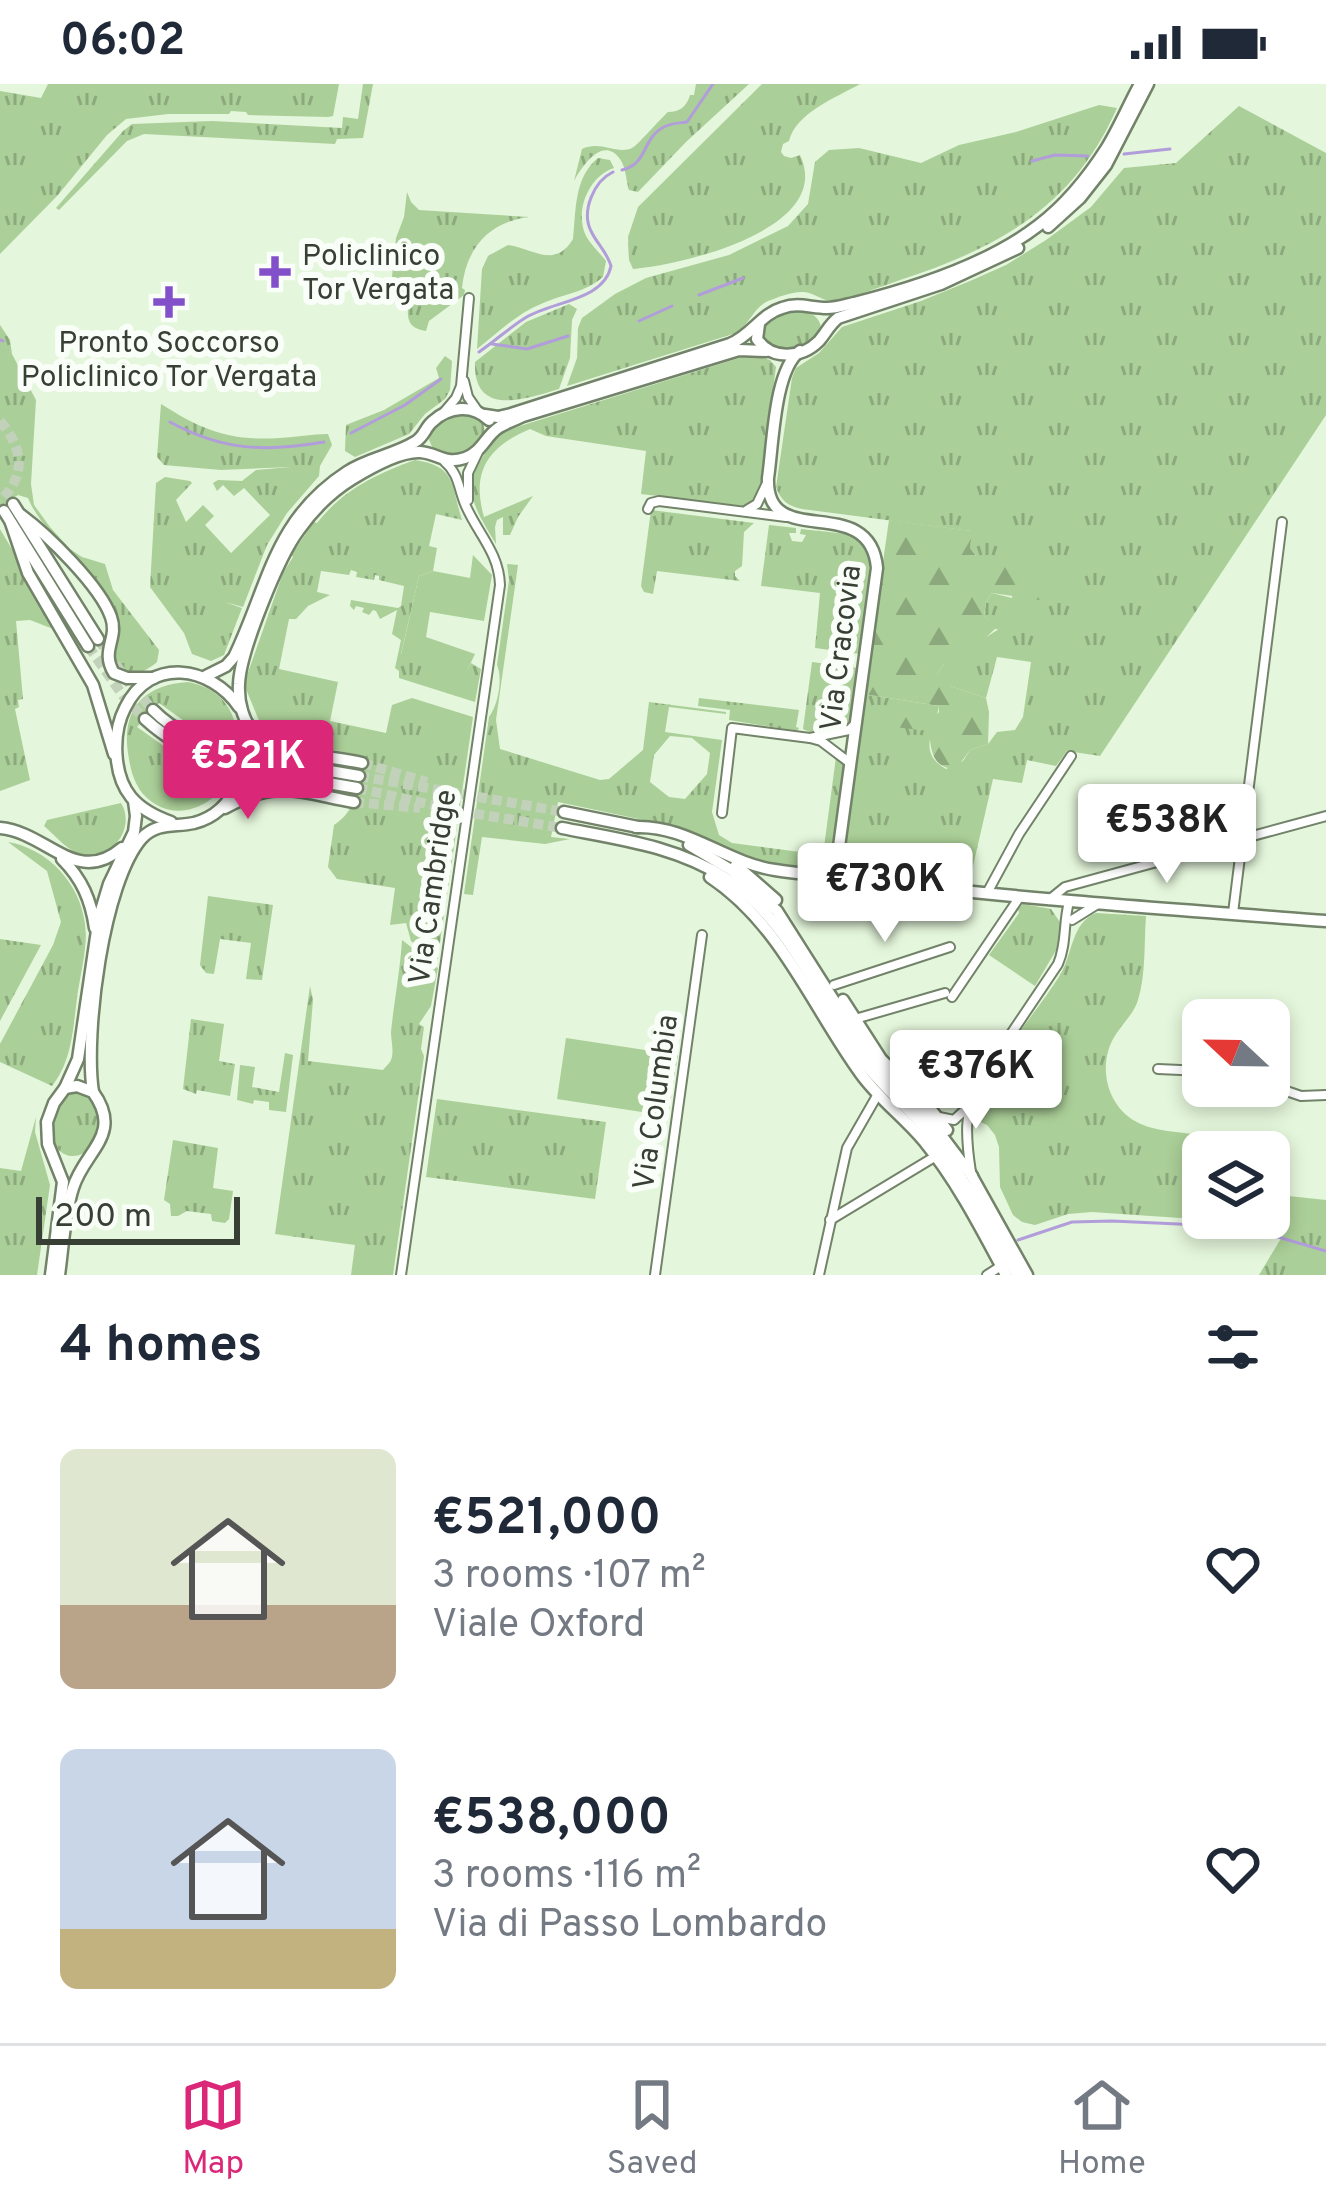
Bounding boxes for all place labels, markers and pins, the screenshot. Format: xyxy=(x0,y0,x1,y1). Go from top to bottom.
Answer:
place label: Policlinico Tor Vergata xyxy=(302,239,454,310)
marker: Policlinico Tor Vergata xyxy=(259,256,291,288)
marker: Pronto Soccorso Policlinico Tor Vergata xyxy=(153,286,185,318)
place label: Pronto Soccorso Policlinico Tor Vergata xyxy=(21,326,317,397)
pin: €521K xyxy=(164,720,332,822)
pin: €538K xyxy=(1083,784,1251,886)
pin: €730K xyxy=(801,843,969,945)
pin: €376K xyxy=(892,1030,1060,1132)

